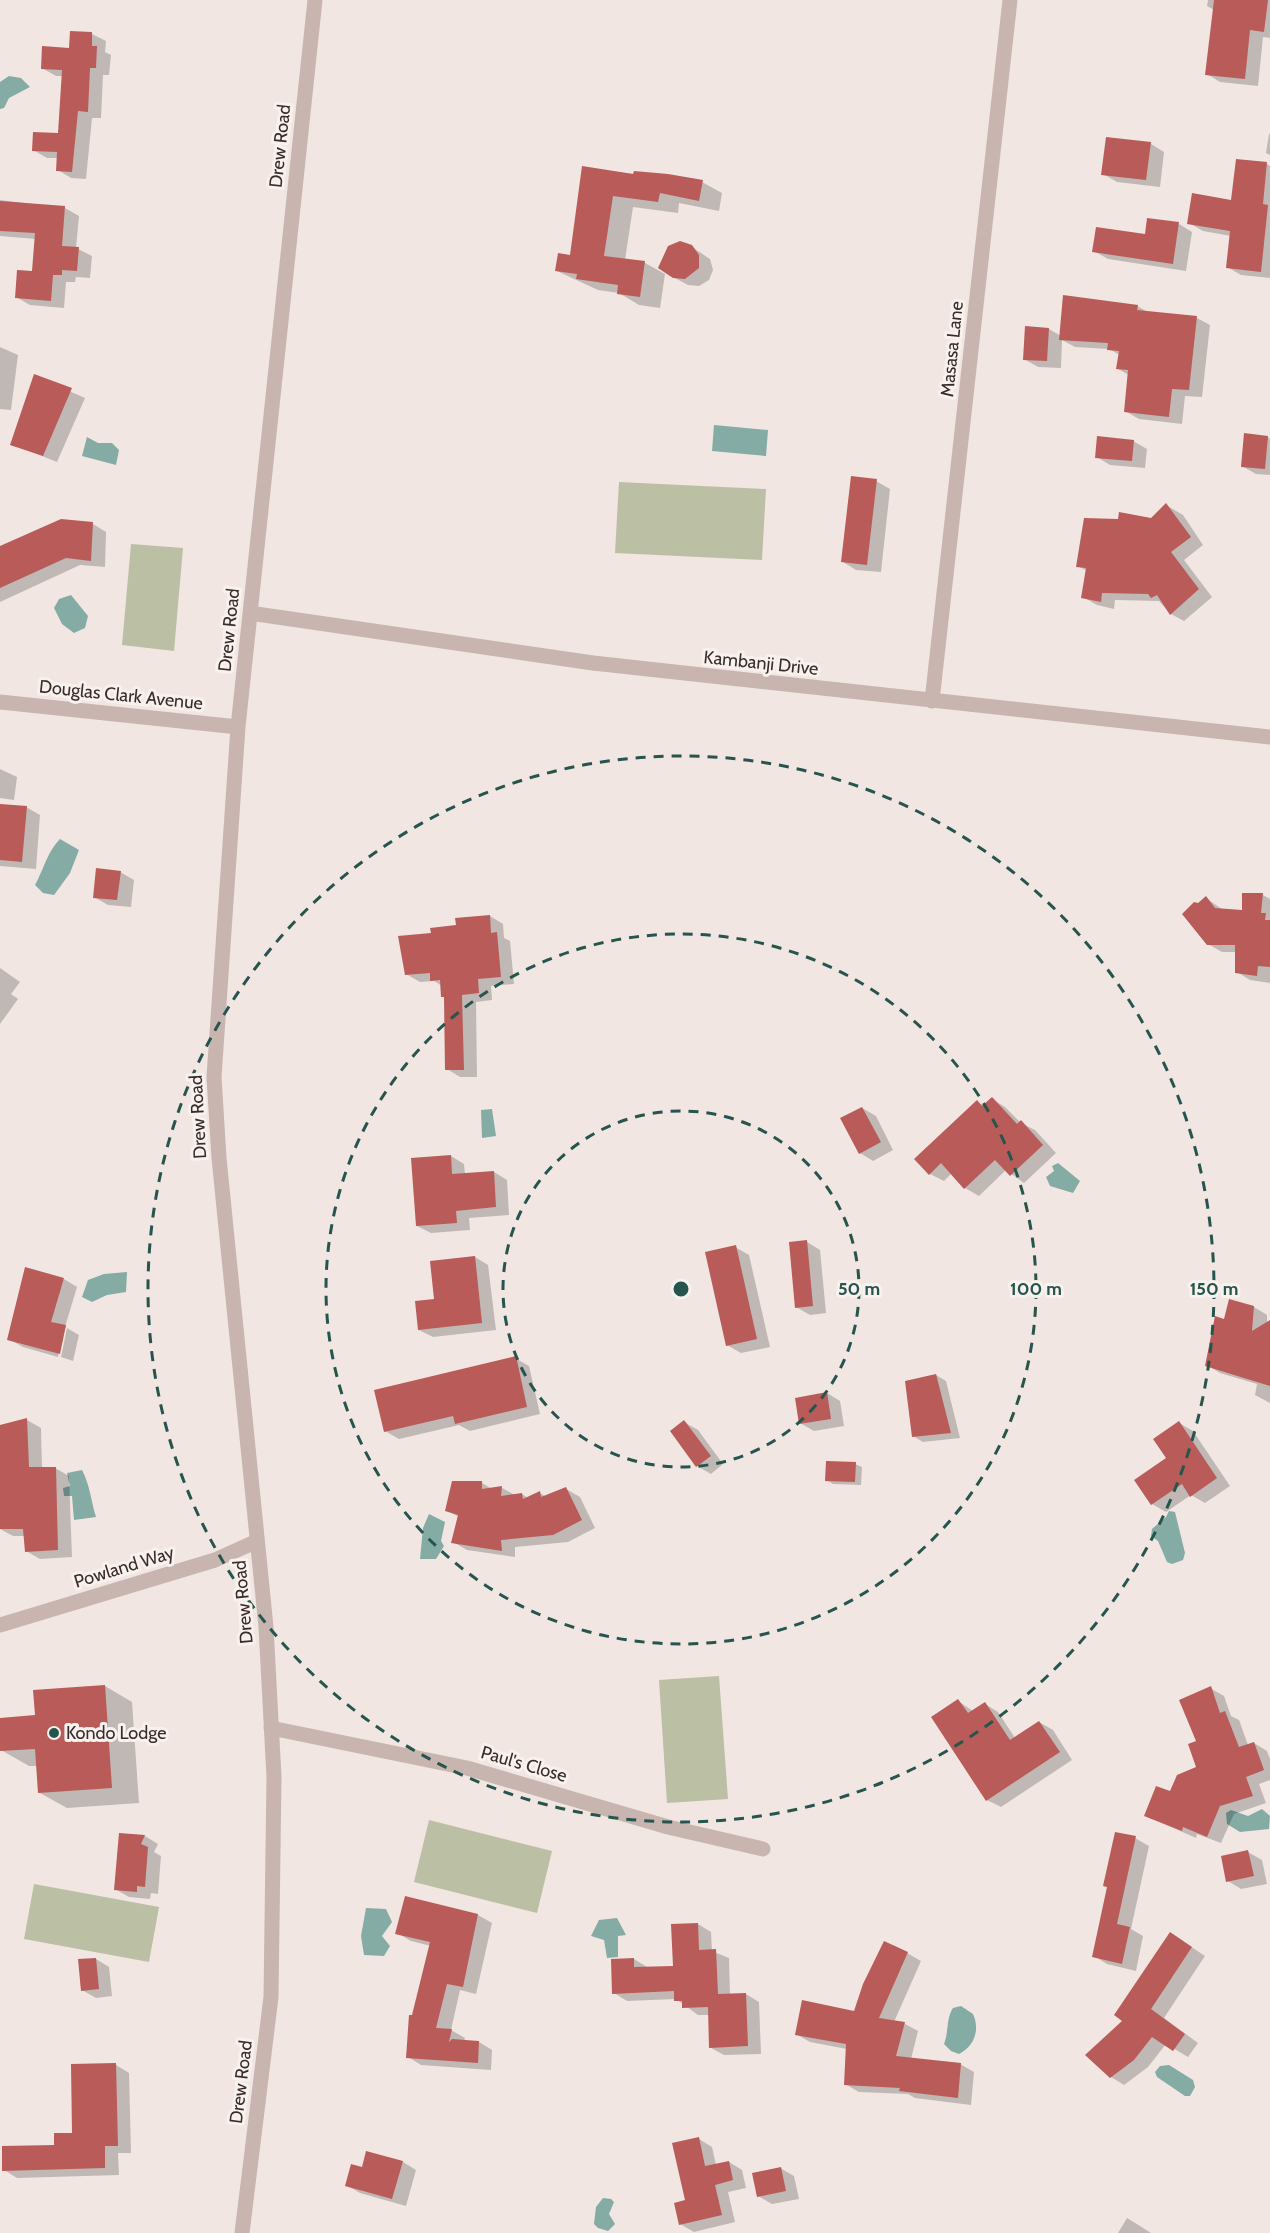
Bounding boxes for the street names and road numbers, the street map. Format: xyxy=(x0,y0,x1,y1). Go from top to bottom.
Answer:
street label: Drew Road xyxy=(265,103,295,189)
street label: Masasa Lane xyxy=(936,300,968,398)
street label: Drew Road xyxy=(214,587,244,673)
street label: Kambanji Drive xyxy=(702,646,820,680)
street label: Douglas Clark Avenue xyxy=(38,675,204,715)
street label: Drew Road xyxy=(185,1075,211,1159)
street label: Powland Way xyxy=(71,1541,177,1593)
street label: Drew Road xyxy=(228,1559,258,1645)
street label: Paul's Close xyxy=(478,1741,570,1787)
street label: Drew Road xyxy=(225,2039,257,2125)

